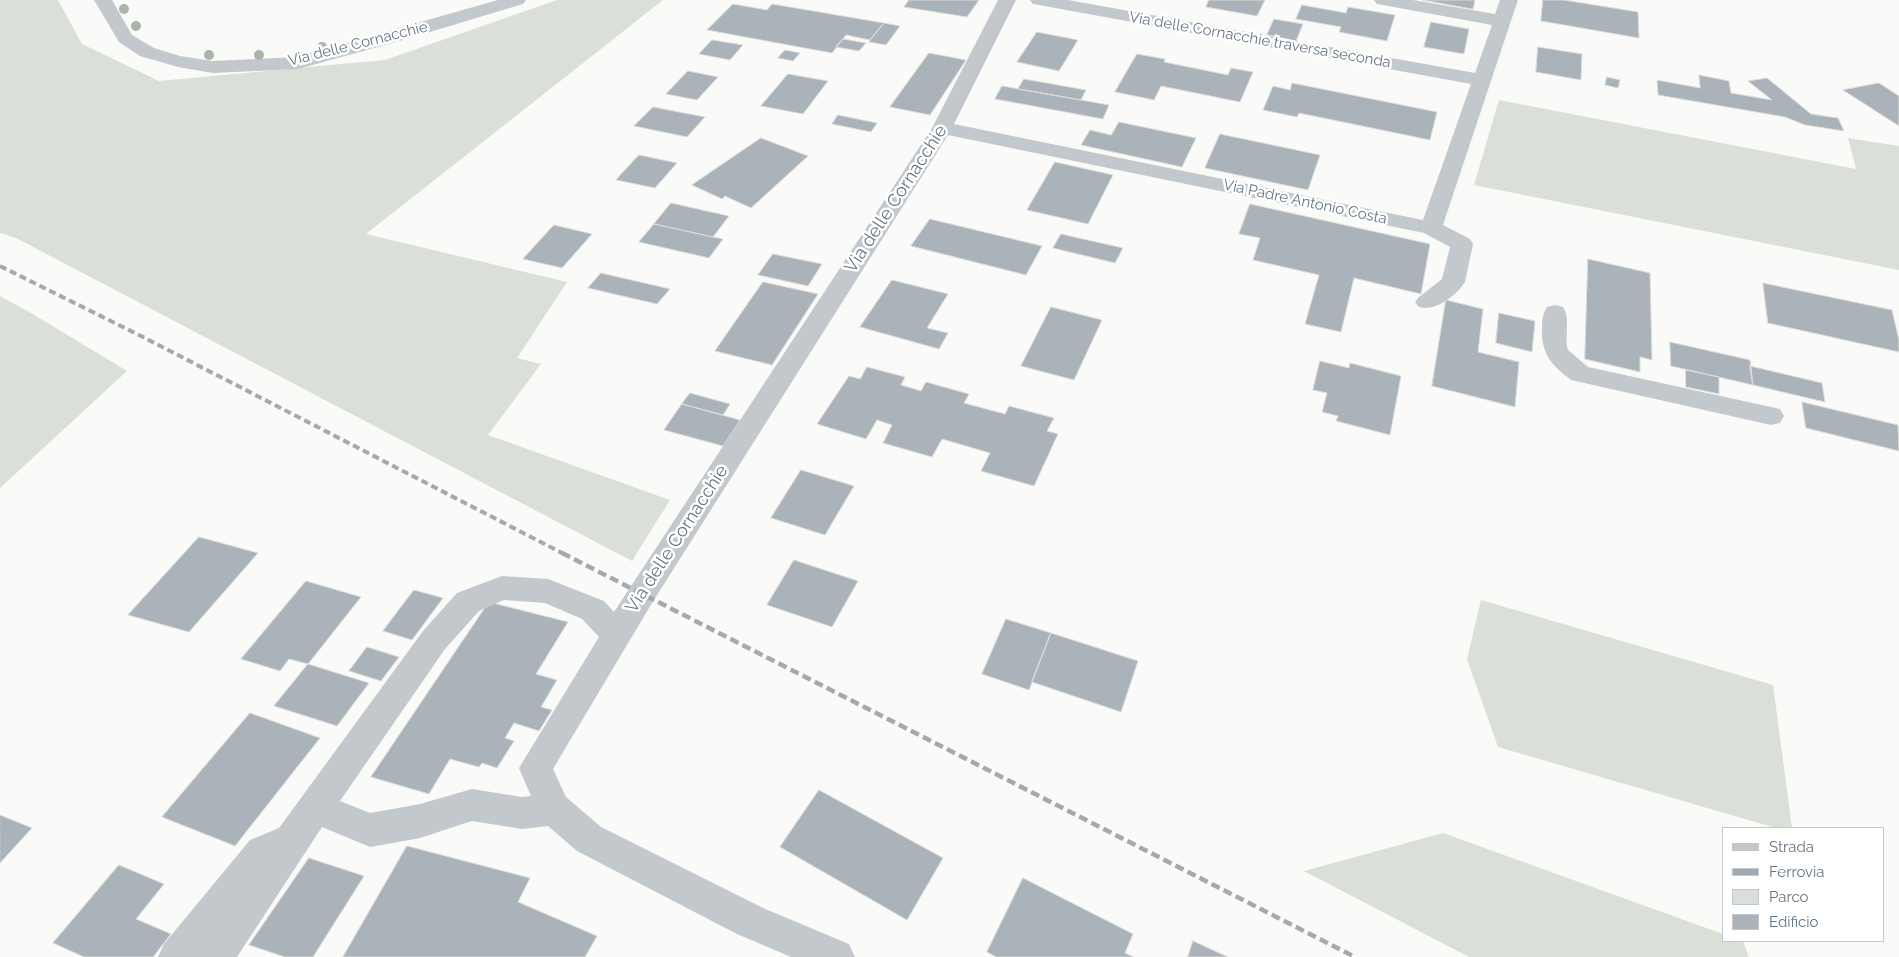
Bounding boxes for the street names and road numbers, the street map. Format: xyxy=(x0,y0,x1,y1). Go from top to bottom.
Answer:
street label: Via delle Cornacchie traversa seconda xyxy=(1128,8,1392,72)
street label: Via delle Cornacchie xyxy=(286,18,430,70)
street label: Via delle Cornacchie xyxy=(840,121,952,277)
street label: Via Padre Antonio Costa xyxy=(1221,176,1389,228)
street label: Via delle Cornacchie xyxy=(621,461,733,617)

